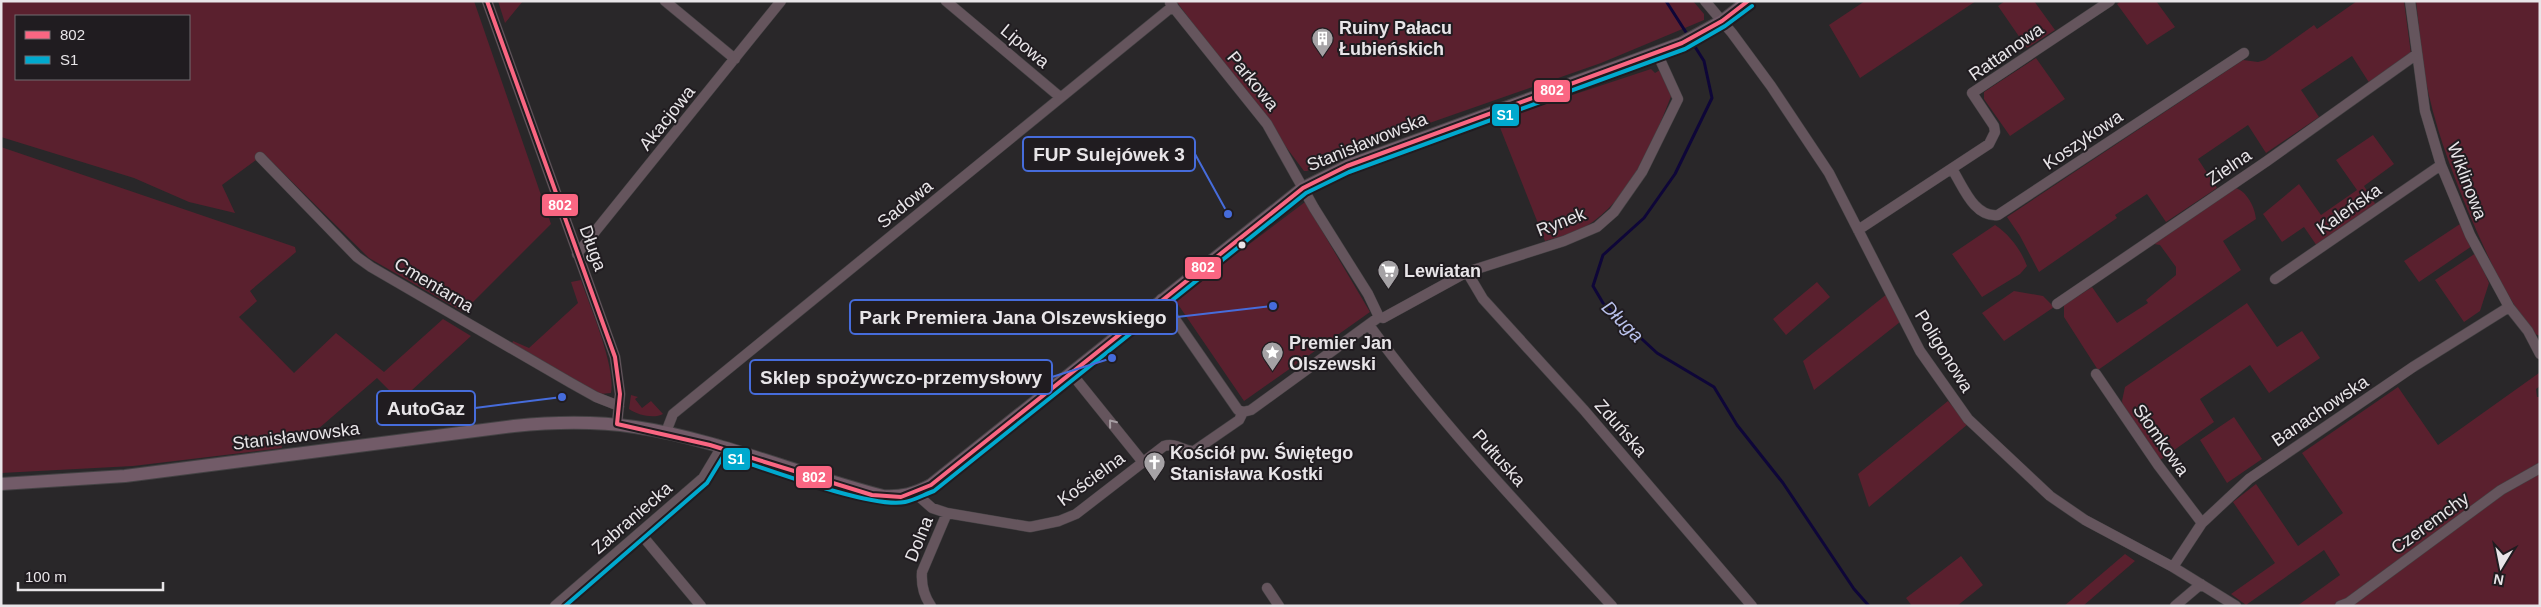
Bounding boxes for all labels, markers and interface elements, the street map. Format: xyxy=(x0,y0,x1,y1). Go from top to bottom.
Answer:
legend xyxy=(15,15,190,80)
place label: Ruiny Pałacu Łubieńskich xyxy=(1339,18,1452,59)
street label: Rattanowa xyxy=(1965,19,2048,85)
street label: Lipowa xyxy=(997,20,1054,73)
text: 802 xyxy=(60,26,85,43)
building icon: Ruiny Pałacu Łubieńskich xyxy=(1311,26,1335,57)
street label: Parkowa xyxy=(1223,47,1283,115)
text: S1 xyxy=(60,51,78,68)
line badge: 802 xyxy=(1533,79,1571,103)
street label: Akacjowa xyxy=(635,81,700,154)
text: 802 xyxy=(1540,82,1564,98)
line badge: S1 xyxy=(1491,103,1520,127)
street label: Koszykowa xyxy=(2040,106,2127,174)
text: S1 xyxy=(1496,107,1514,123)
street label: Stanisławowska xyxy=(1304,108,1431,175)
callout: FUP Sulejówek 3 xyxy=(1023,137,1195,171)
street label: Wiklinowa xyxy=(2443,140,2491,223)
text: FUP Sulejówek 3 xyxy=(1033,144,1185,165)
street label: Zielna xyxy=(2203,144,2256,189)
street label: Sadowa xyxy=(873,175,937,232)
street label: Kaleńska xyxy=(2313,179,2386,238)
line badge: 802 xyxy=(541,193,579,217)
text: 802 xyxy=(548,197,572,213)
street label: Rynek xyxy=(1534,203,1589,240)
street label: Długa xyxy=(576,222,611,274)
unlabelled marker xyxy=(1237,240,1247,250)
street label: Cmentarna xyxy=(391,253,478,317)
line badge: 802 xyxy=(1184,256,1222,280)
text: 802 xyxy=(1191,259,1215,275)
supermarket icon: Lewiatan xyxy=(1376,259,1400,290)
place label: Lewiatan xyxy=(1404,261,1481,281)
water label: Długa xyxy=(1598,296,1648,346)
callout: Park Premiera Jana Olszewskiego xyxy=(850,300,1177,334)
street label: Poligonowa xyxy=(1911,306,1978,397)
text: Park Premiera Jana Olszewskiego xyxy=(859,307,1167,328)
place label: Premier Jan Olszewski xyxy=(1289,333,1392,374)
place icon: Premier Jan Olszewski xyxy=(1261,341,1285,372)
callout: Sklep spożywczo-przemysłowy xyxy=(750,360,1052,394)
text: Sklep spożywczo-przemysłowy xyxy=(760,367,1042,388)
street label: Banachowska xyxy=(2268,371,2373,451)
callout: AutoGaz xyxy=(377,391,475,425)
street label: Zduńska xyxy=(1591,395,1652,461)
text: AutoGaz xyxy=(387,398,465,419)
street label: Słomkowa xyxy=(2129,400,2194,481)
street label: Stanisławowska xyxy=(231,418,362,454)
one-way arrow xyxy=(1109,420,1117,429)
street label: Pułtuska xyxy=(1468,426,1530,491)
place label: Kościół pw. Świętego Stanisława Kostki xyxy=(1170,442,1353,484)
line badge: S1 xyxy=(722,447,751,471)
street label: Kościelna xyxy=(1054,447,1129,510)
text: S1 xyxy=(727,451,745,467)
church icon: Kościół pw. Świętego Stanisława Kostki xyxy=(1142,451,1166,482)
line badge: 802 xyxy=(795,465,833,489)
text: 802 xyxy=(802,469,826,485)
street label: Zabraniecka xyxy=(588,477,677,558)
street label: Czeremchy xyxy=(2387,488,2473,558)
street label: Dolna xyxy=(901,513,937,565)
north arrow xyxy=(2476,542,2526,592)
scale bar xyxy=(18,560,162,592)
text: 100 m xyxy=(25,568,67,585)
text: N xyxy=(2492,571,2505,589)

